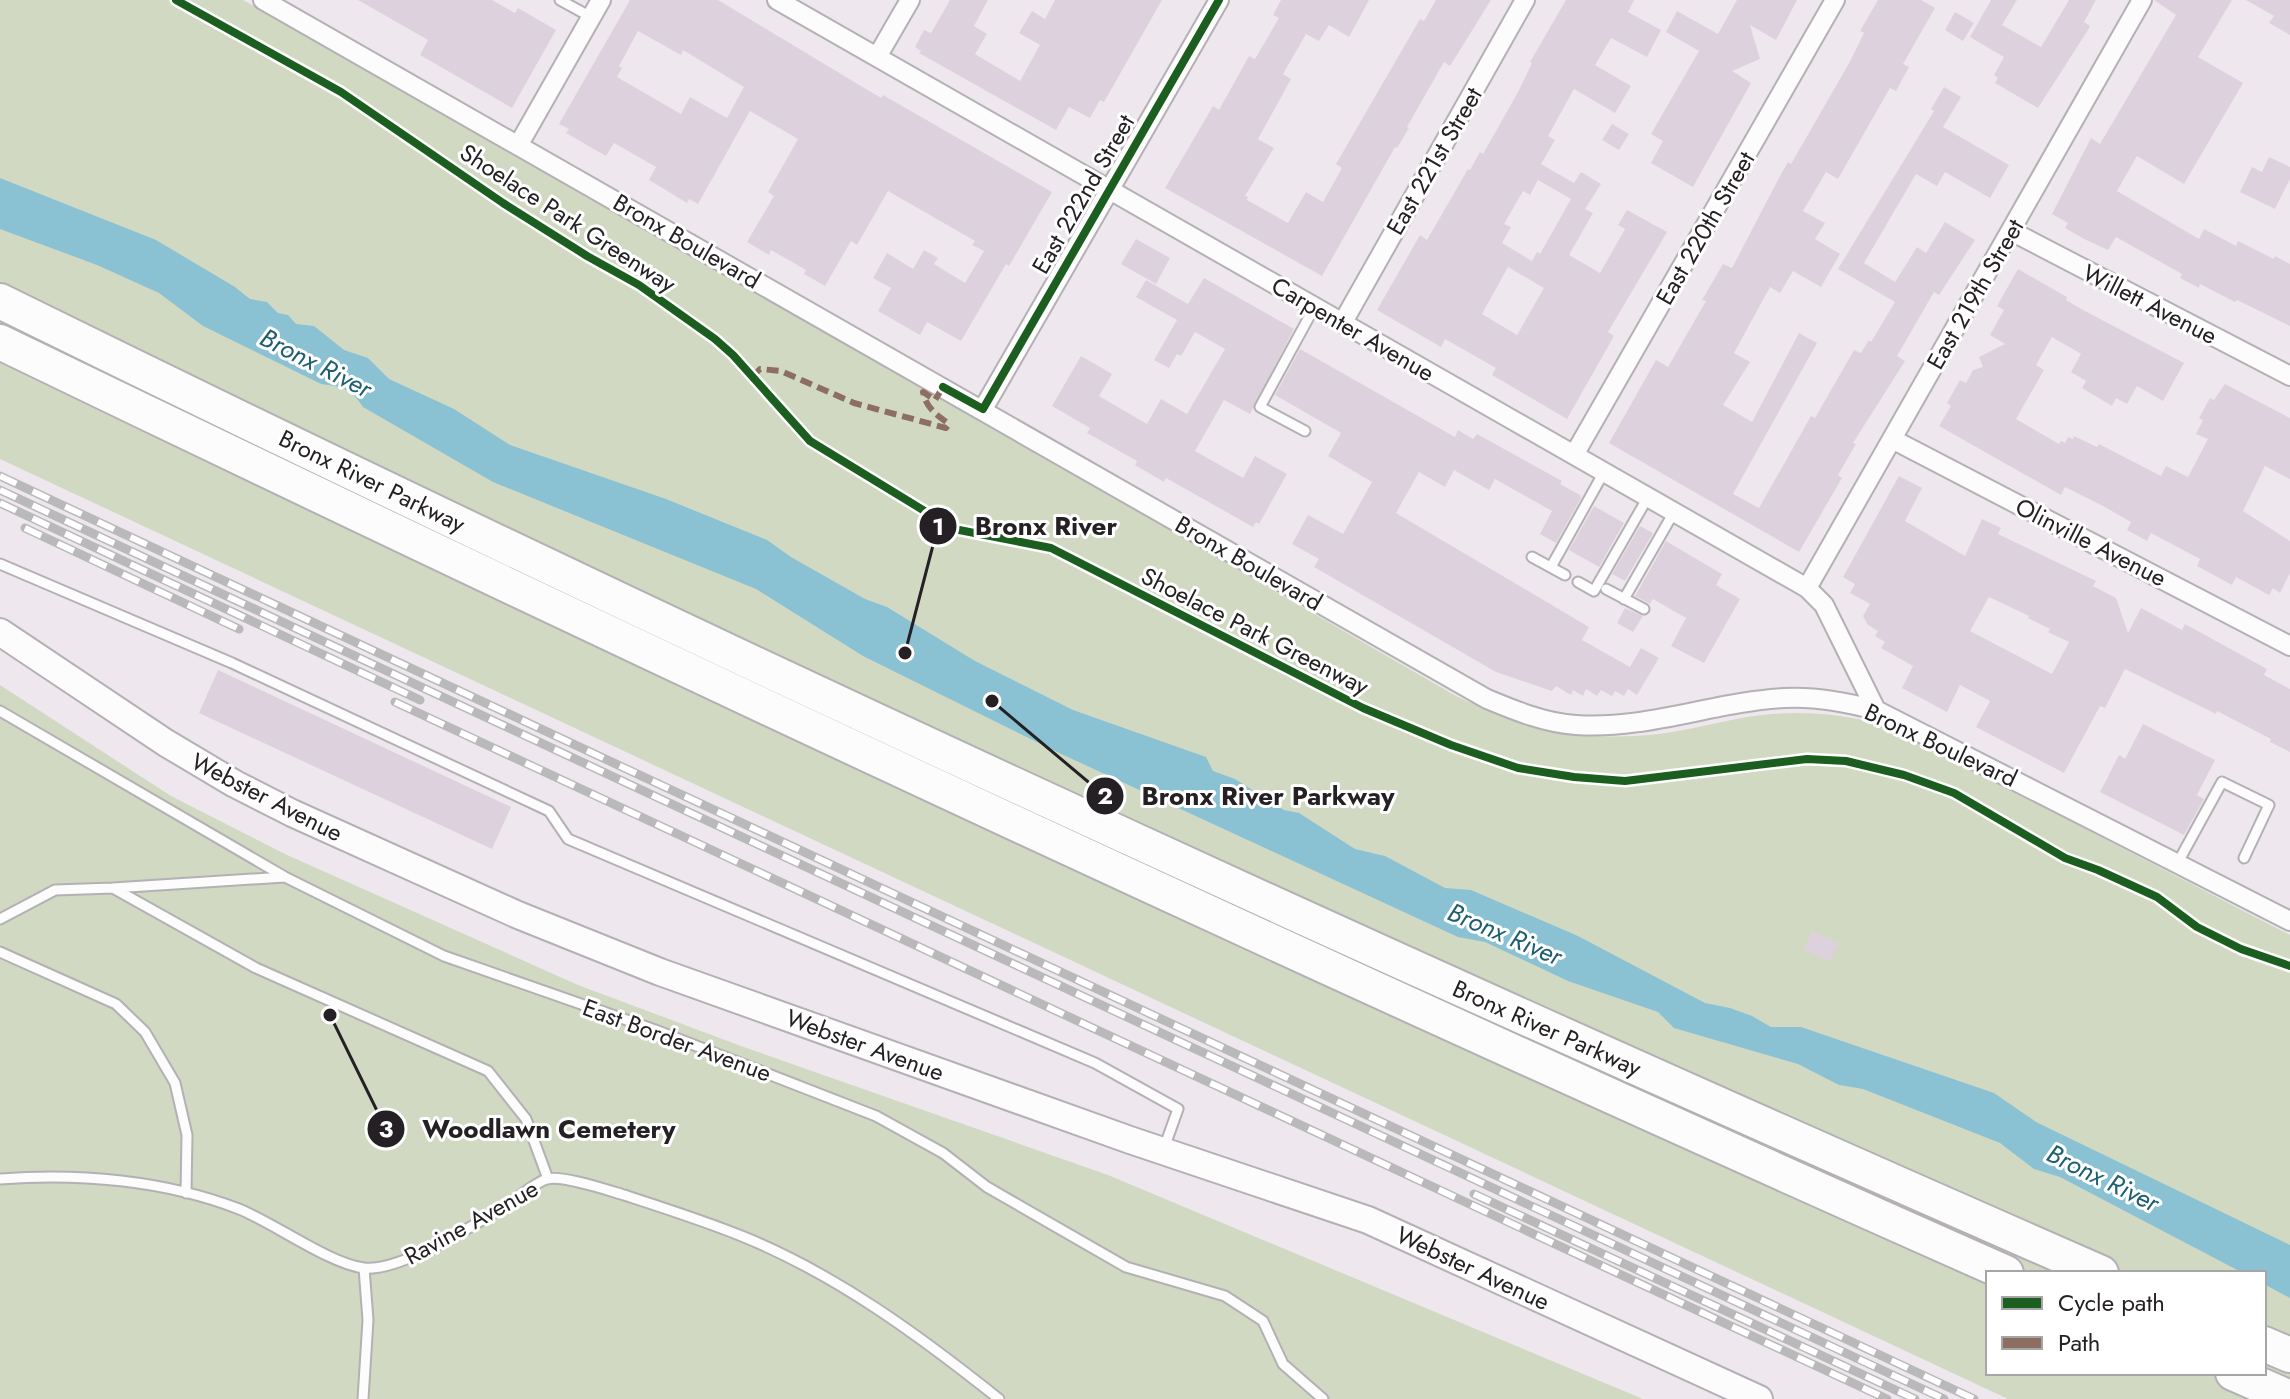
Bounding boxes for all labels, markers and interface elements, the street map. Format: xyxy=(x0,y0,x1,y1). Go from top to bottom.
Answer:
street label: East 221st Street xyxy=(1377,80,1491,241)
street label: East 222nd Street xyxy=(1023,107,1143,280)
street label: Shoelace Park Greenway xyxy=(453,135,683,301)
street label: East 220th Street xyxy=(1647,145,1763,311)
street label: Bronx Boulevard xyxy=(607,185,767,297)
street label: East 219th Street xyxy=(1918,212,2032,376)
street label: Willett Avenue xyxy=(2077,255,2223,353)
street label: Carpenter Avenue xyxy=(1265,268,1441,390)
water label: Bronx River xyxy=(254,319,380,408)
street label: Bronx River Parkway xyxy=(273,421,471,541)
street label: Olinville Avenue xyxy=(2009,489,2173,595)
callout: Bronx River xyxy=(918,501,1133,551)
text: Bronx River xyxy=(975,507,1117,545)
street label: Bronx Boulevard xyxy=(1169,507,1329,619)
text: 1 xyxy=(932,509,944,544)
street label: Shoelace Park Greenway xyxy=(1135,558,1375,704)
street label: Bronx Boulevard xyxy=(1859,694,2023,796)
street label: Webster Avenue xyxy=(185,744,349,850)
callout: Bronx River Parkway xyxy=(1085,771,1410,821)
text: Bronx River Parkway xyxy=(1142,777,1395,815)
text: 2 xyxy=(1097,778,1113,813)
water label: Bronx River xyxy=(1442,893,1569,976)
street label: Bronx River Parkway xyxy=(1447,971,1647,1086)
street label: East Border Avenue xyxy=(578,990,776,1090)
street label: Webster Avenue xyxy=(781,1000,949,1090)
callout: Woodlawn Cemetery xyxy=(366,1104,691,1154)
text: Woodlawn Cemetery xyxy=(422,1110,676,1148)
text: 3 xyxy=(379,1111,394,1146)
water label: Bronx River xyxy=(2040,1134,2167,1222)
street label: Ravine Avenue xyxy=(398,1171,544,1273)
street label: Webster Avenue xyxy=(1390,1217,1556,1319)
legend xyxy=(1986,1271,2266,1375)
text: Cycle path xyxy=(2058,1285,2165,1320)
text: Path xyxy=(2058,1325,2100,1360)

